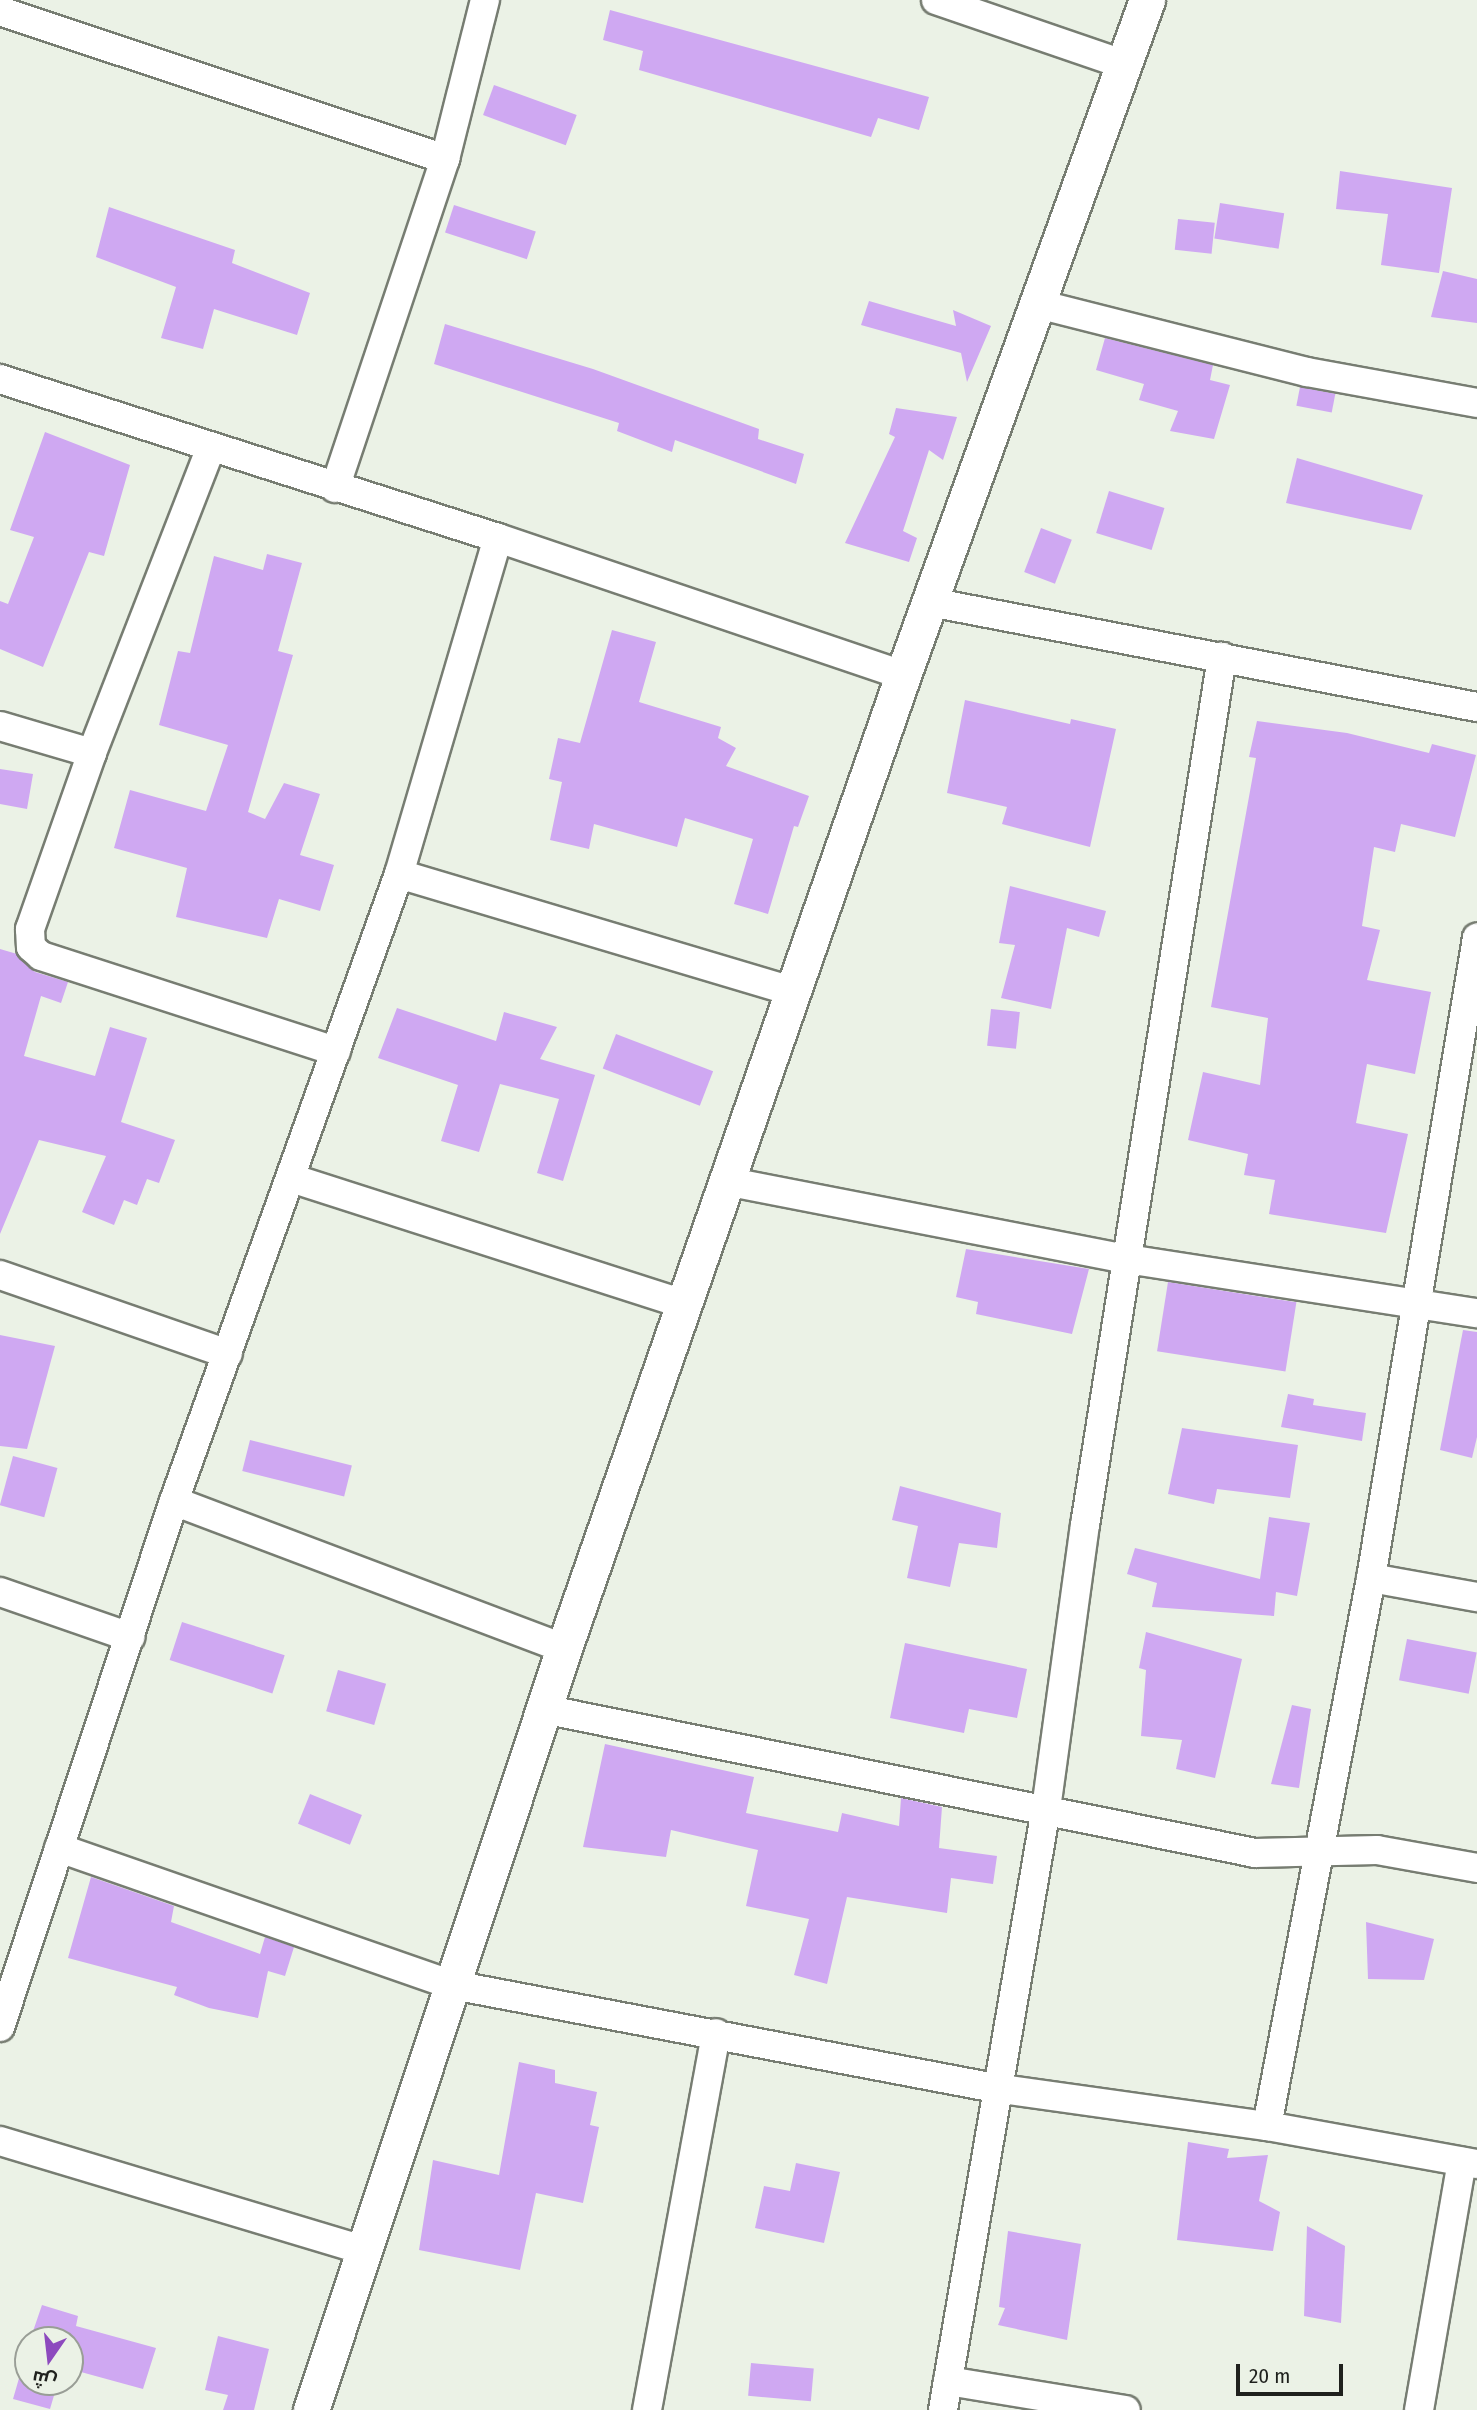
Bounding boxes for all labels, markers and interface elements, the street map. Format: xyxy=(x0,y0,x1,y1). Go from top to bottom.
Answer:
north arrow xyxy=(14,2326,84,2396)
scale bar xyxy=(1239,2350,1346,2394)
text: 20 m xyxy=(1249,2363,1290,2389)
text: ش xyxy=(30,2366,59,2394)

